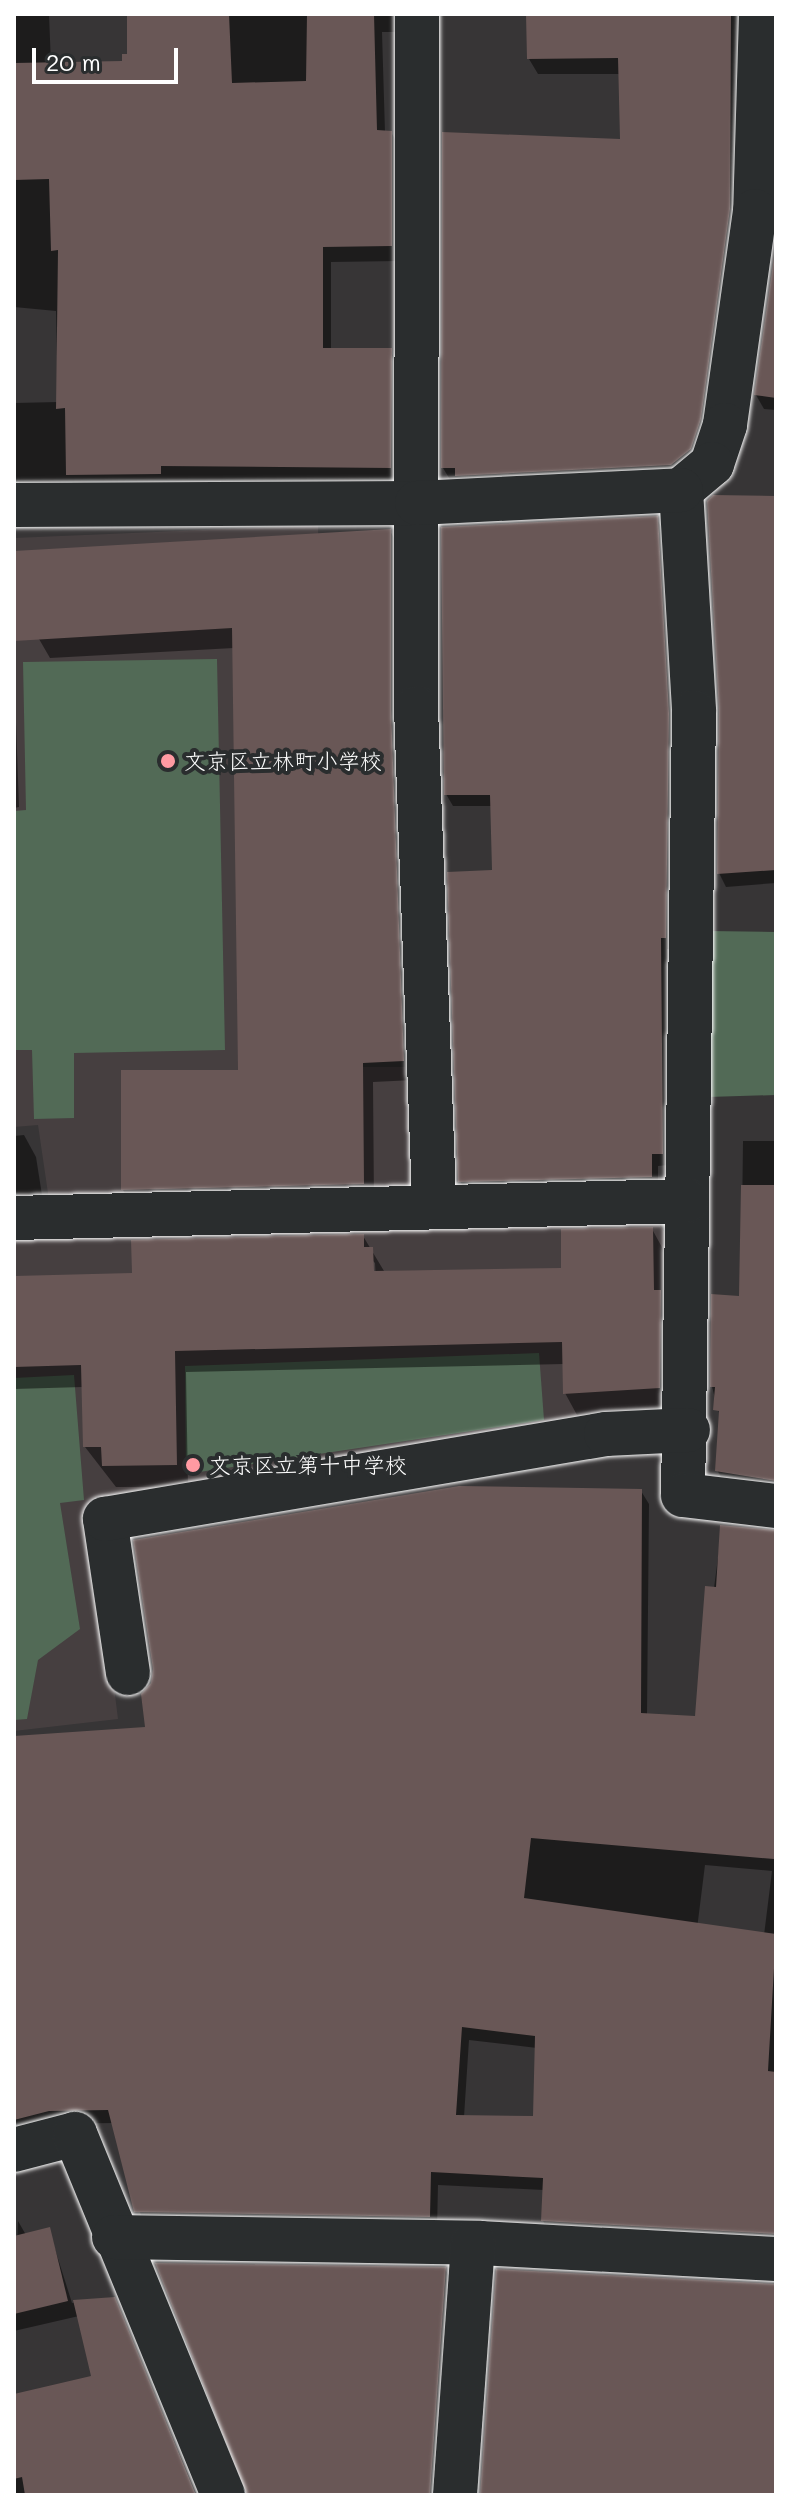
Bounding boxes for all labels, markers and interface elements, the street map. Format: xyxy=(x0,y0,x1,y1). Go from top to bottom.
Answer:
scale bar xyxy=(36,32,182,82)
text: 20 m xyxy=(46,46,101,77)
place label: 文京区立林町小学校 xyxy=(184,748,382,774)
marker: 文京区立林町小学校 xyxy=(159,752,177,770)
place label: 文京区立第十中学校 xyxy=(209,1452,407,1478)
marker: 文京区立第十中学校 xyxy=(184,1456,202,1474)

